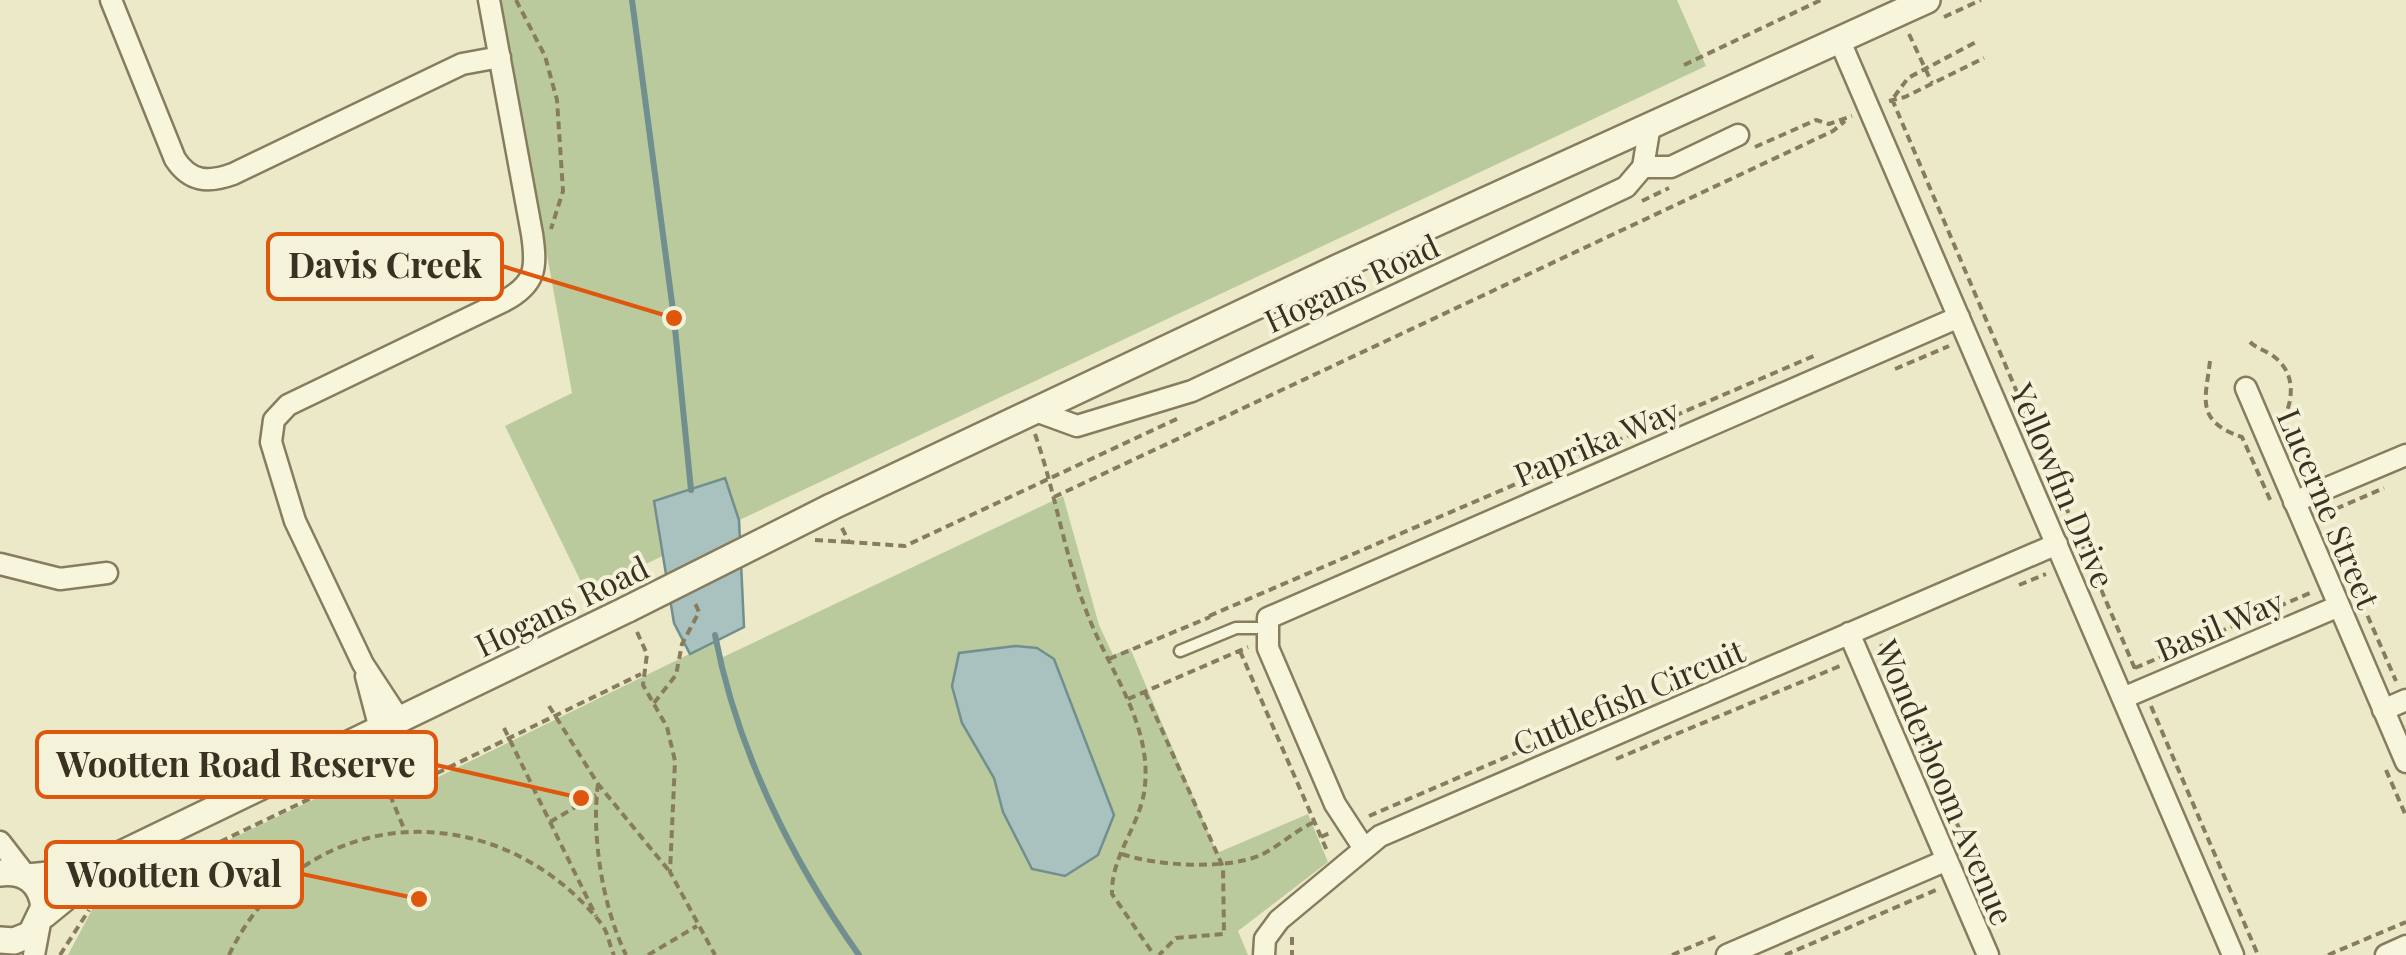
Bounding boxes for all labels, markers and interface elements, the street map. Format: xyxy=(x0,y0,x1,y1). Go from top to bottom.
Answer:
street label: Hogans Road xyxy=(1257,223,1445,341)
callout: Davis Creek xyxy=(268,234,502,299)
text: Davis Creek xyxy=(288,240,483,287)
street label: Yellowfin Drive xyxy=(2001,375,2126,594)
street label: Paprika Way xyxy=(1507,387,1685,495)
street label: Lucerne Street xyxy=(2269,402,2392,615)
street label: Hogans Road xyxy=(467,544,655,666)
street label: Basil Way xyxy=(2149,578,2289,670)
street label: Cuttlefish Circuit xyxy=(1506,628,1751,764)
street label: Wonderboom Avenue xyxy=(1866,632,2026,931)
callout: Wootten Road Reserve xyxy=(37,732,436,797)
text: Wootten Road Reserve xyxy=(55,739,416,786)
callout: Wootten Oval xyxy=(46,842,302,907)
text: Wootten Oval xyxy=(65,849,282,896)

